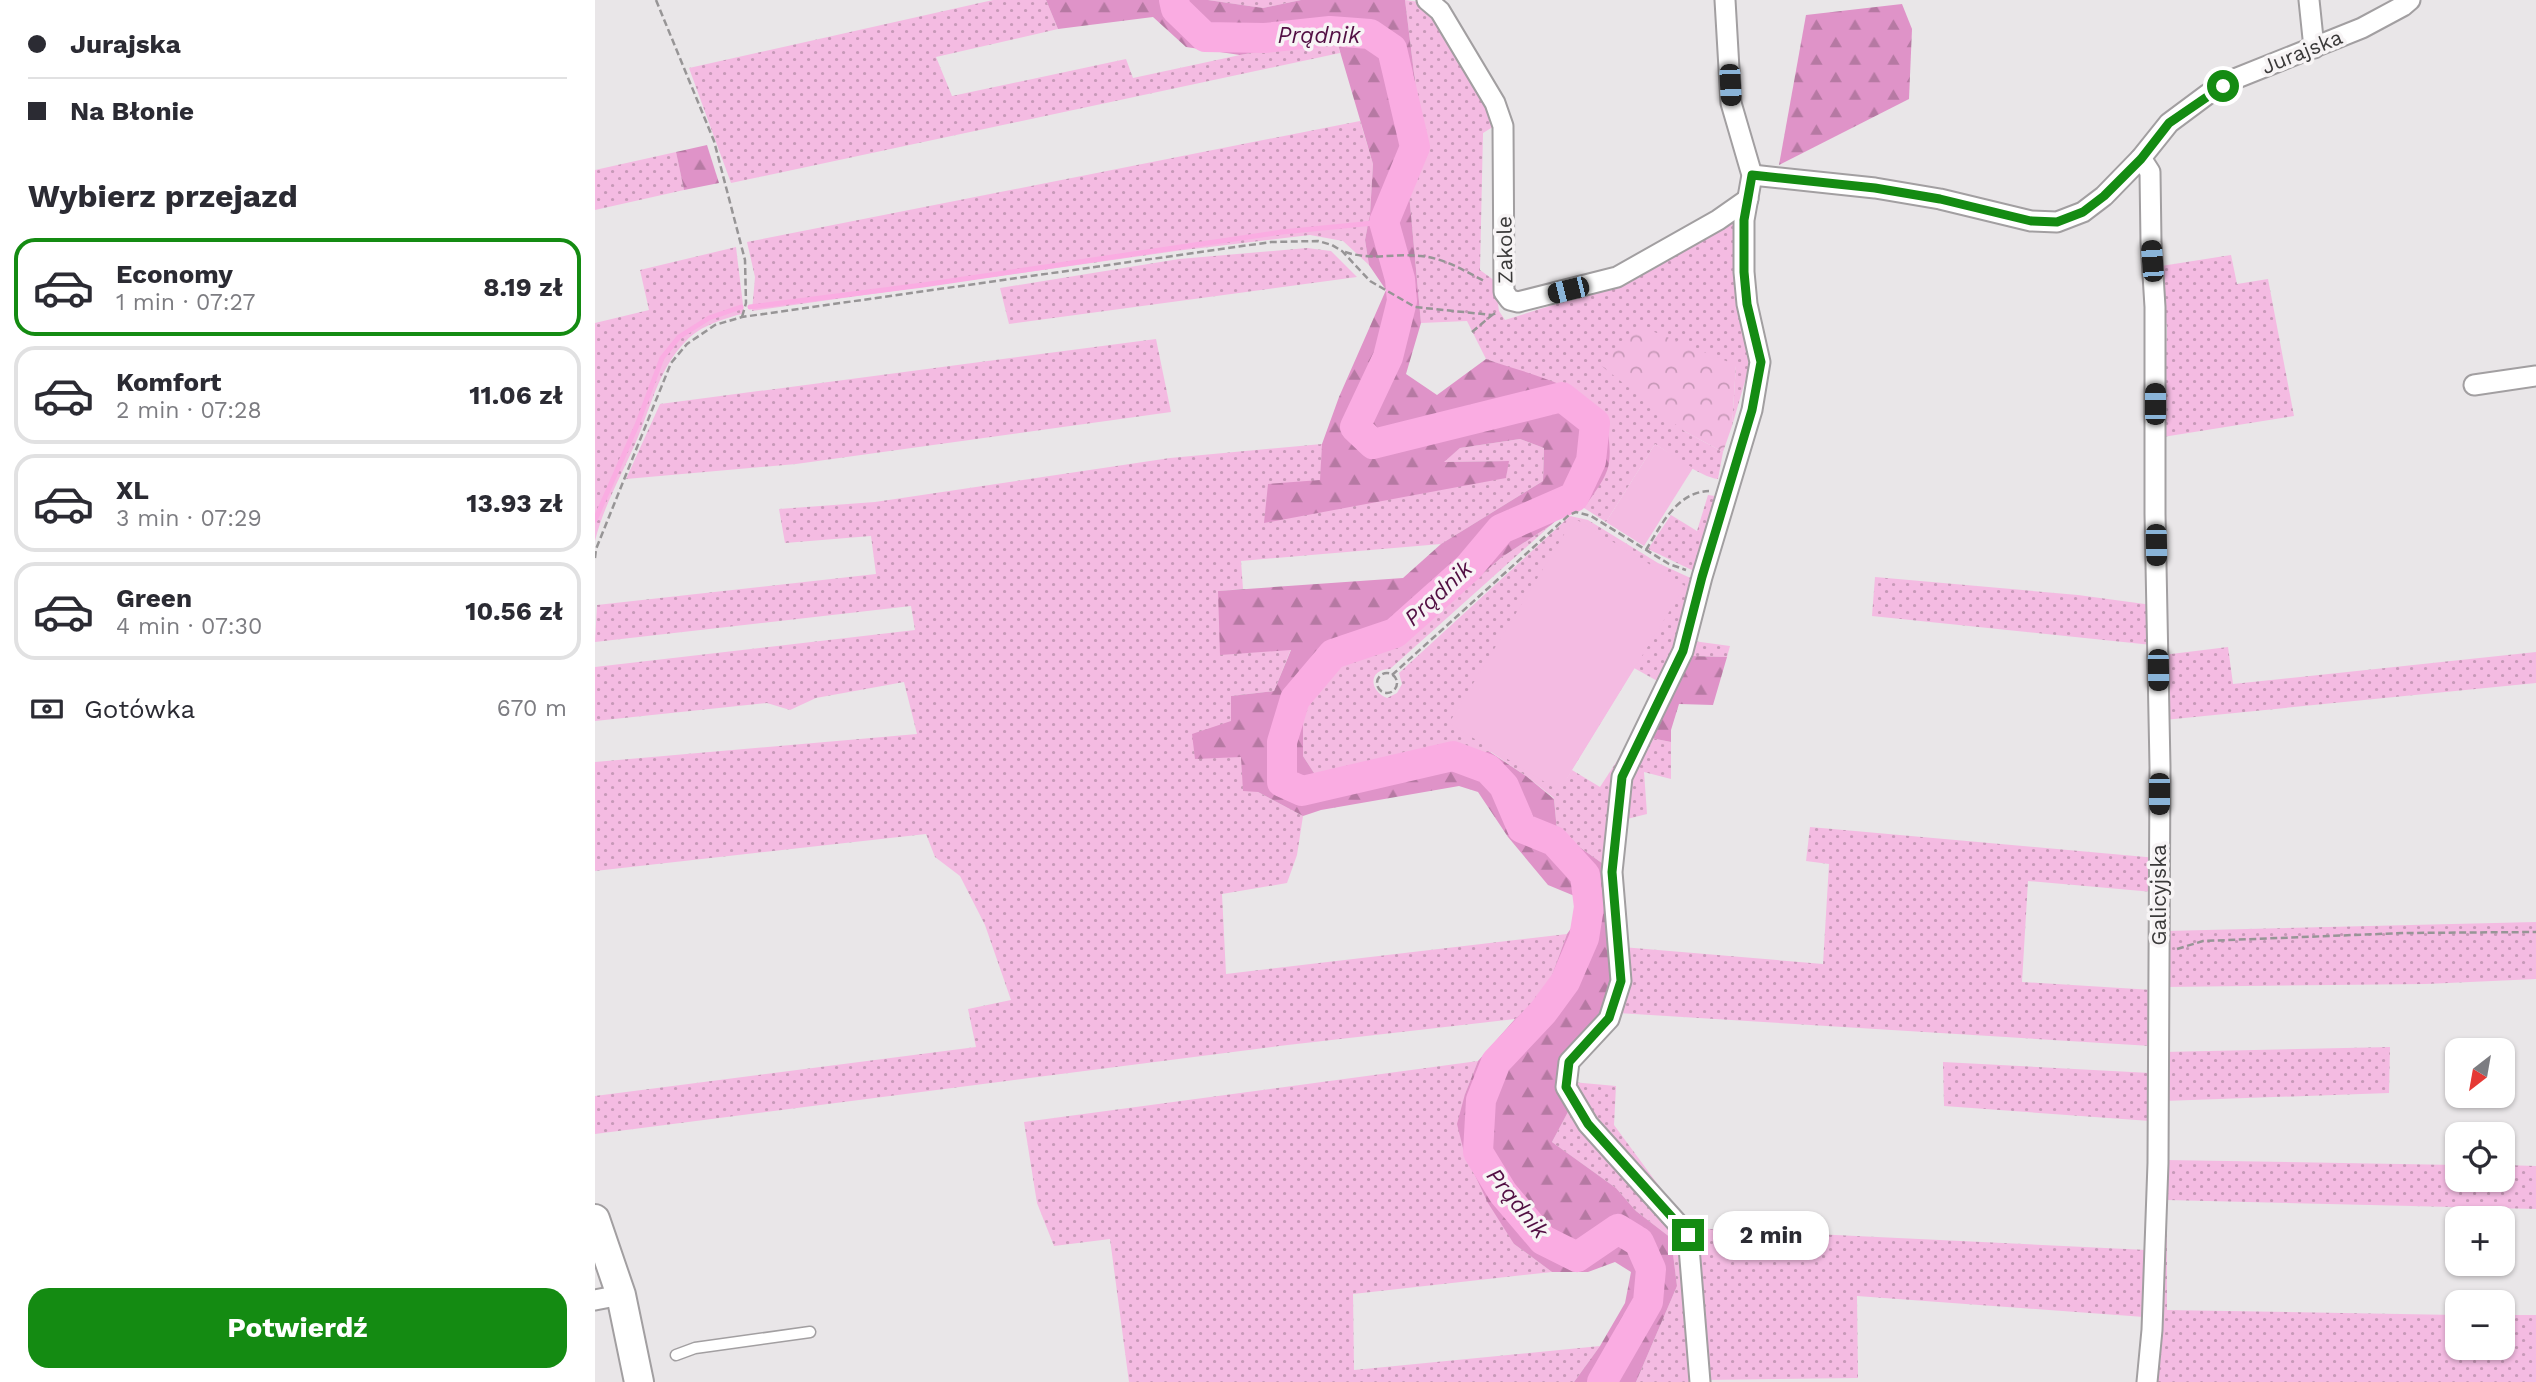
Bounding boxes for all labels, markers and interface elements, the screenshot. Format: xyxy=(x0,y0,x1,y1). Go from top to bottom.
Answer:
water label: Prądnik xyxy=(1277,22,1362,49)
street label: Jurajska xyxy=(2258,24,2346,79)
text: Jurajska xyxy=(70,29,181,59)
car xyxy=(1719,63,1742,107)
route start xyxy=(2207,70,2239,102)
text: Na Błonie xyxy=(70,96,194,126)
text: Wybierz przejazd xyxy=(28,177,298,215)
street label: Zakole xyxy=(1491,216,1518,284)
car xyxy=(2141,239,2164,283)
icon: car xyxy=(32,256,95,319)
text: Economy xyxy=(116,259,233,289)
text: 8.19 zł xyxy=(483,272,563,302)
car xyxy=(1546,275,1591,305)
text: 1 min · 07:27 xyxy=(116,289,255,316)
icon: car xyxy=(32,364,95,427)
text: Komfort xyxy=(116,367,221,397)
text: 11.06 zł xyxy=(469,380,563,410)
car xyxy=(2145,383,2166,425)
text: 2 min · 07:28 xyxy=(116,397,262,424)
icon: car xyxy=(32,472,95,535)
text: XL xyxy=(116,475,149,505)
text: 13.93 zł xyxy=(466,488,563,518)
text: 3 min · 07:29 xyxy=(116,505,262,532)
car xyxy=(2146,524,2167,566)
water label: Prądnik xyxy=(1399,554,1479,632)
icon: car xyxy=(32,580,95,643)
text: Green xyxy=(116,583,192,613)
text: 10.56 zł xyxy=(465,596,563,626)
text: 4 min · 07:30 xyxy=(116,613,262,640)
car xyxy=(2148,649,2169,691)
icon: cash xyxy=(28,690,66,728)
text: Gotówka xyxy=(84,694,195,724)
text: 670 m xyxy=(497,695,567,722)
car xyxy=(2149,773,2170,815)
street label: Galicyjska xyxy=(2146,844,2171,946)
north arrow xyxy=(2445,1038,2515,1108)
map controls xyxy=(2445,1038,2515,1360)
button: locate xyxy=(2445,1122,2515,1192)
water label: Prądnik xyxy=(1481,1162,1555,1245)
button: + xyxy=(2445,1206,2515,1276)
callout: 2 min xyxy=(1713,1210,1828,1260)
route end xyxy=(1672,1219,1704,1251)
text: 2 min xyxy=(1740,1222,1802,1249)
button: Potwierdź xyxy=(28,1288,567,1368)
button: − xyxy=(2445,1290,2515,1360)

